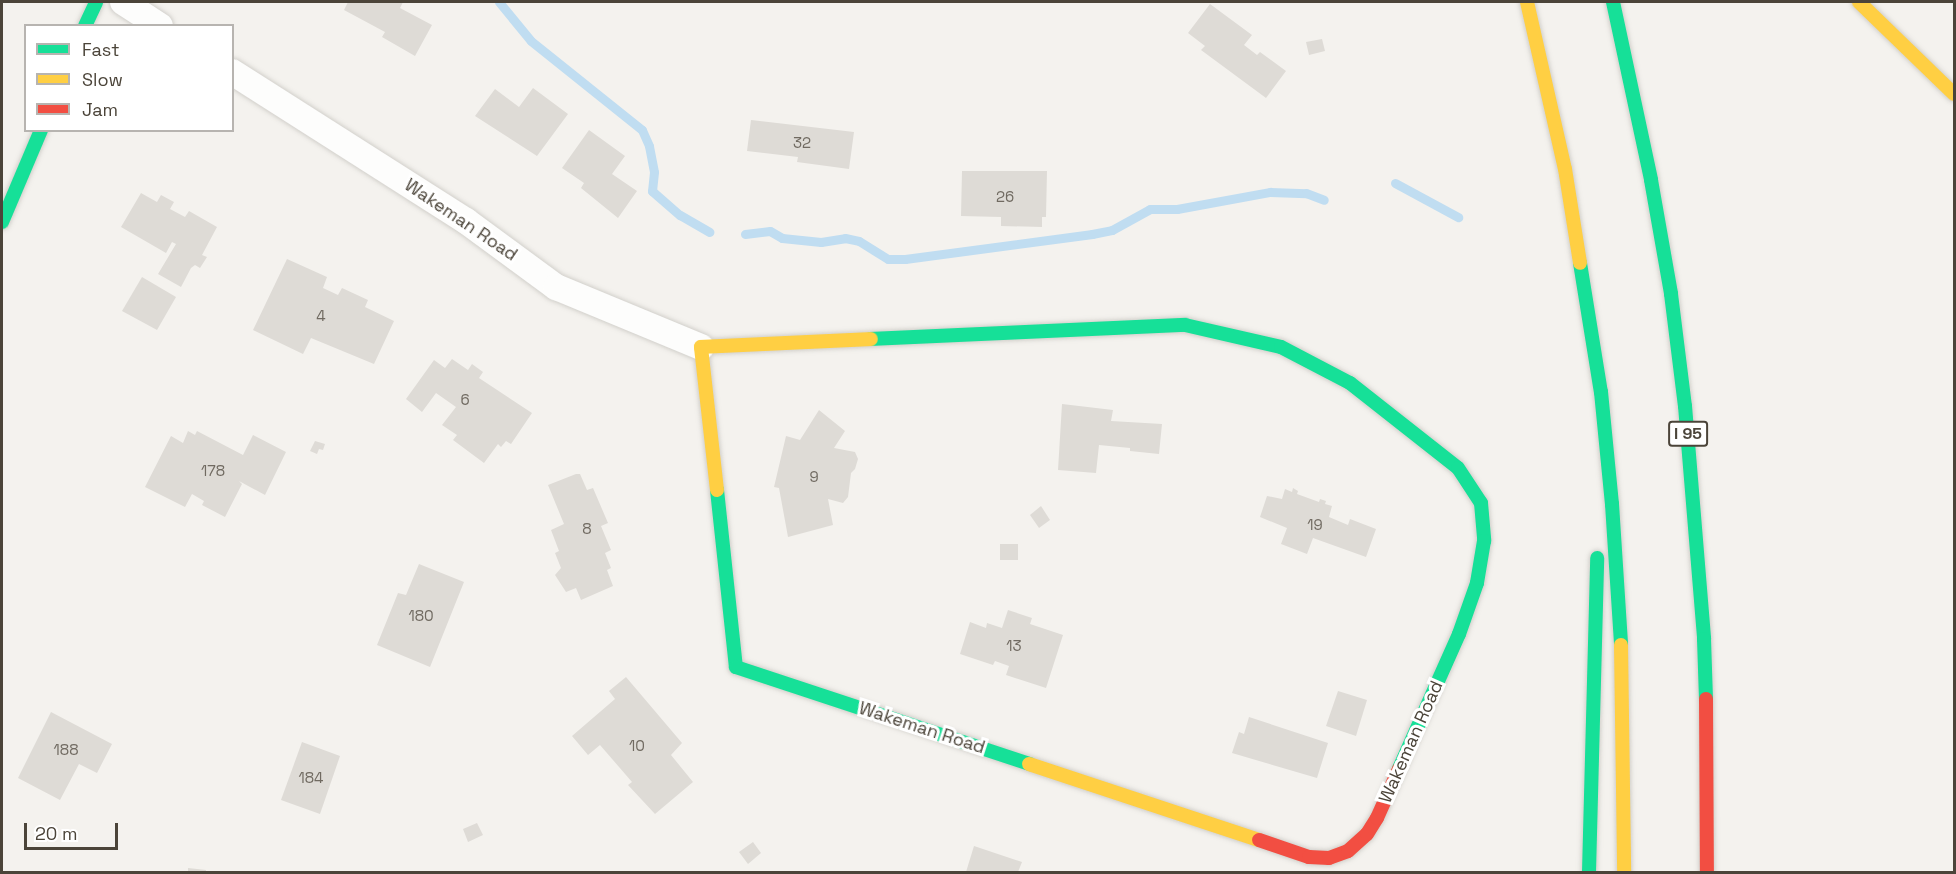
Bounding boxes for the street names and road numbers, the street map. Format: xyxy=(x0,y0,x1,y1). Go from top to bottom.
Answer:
street label: Wakeman Road xyxy=(400,174,522,266)
road number: I 95 xyxy=(1667,421,1709,447)
street label: Wakeman Road xyxy=(1374,678,1448,806)
street label: Wakeman Road xyxy=(856,697,988,759)

